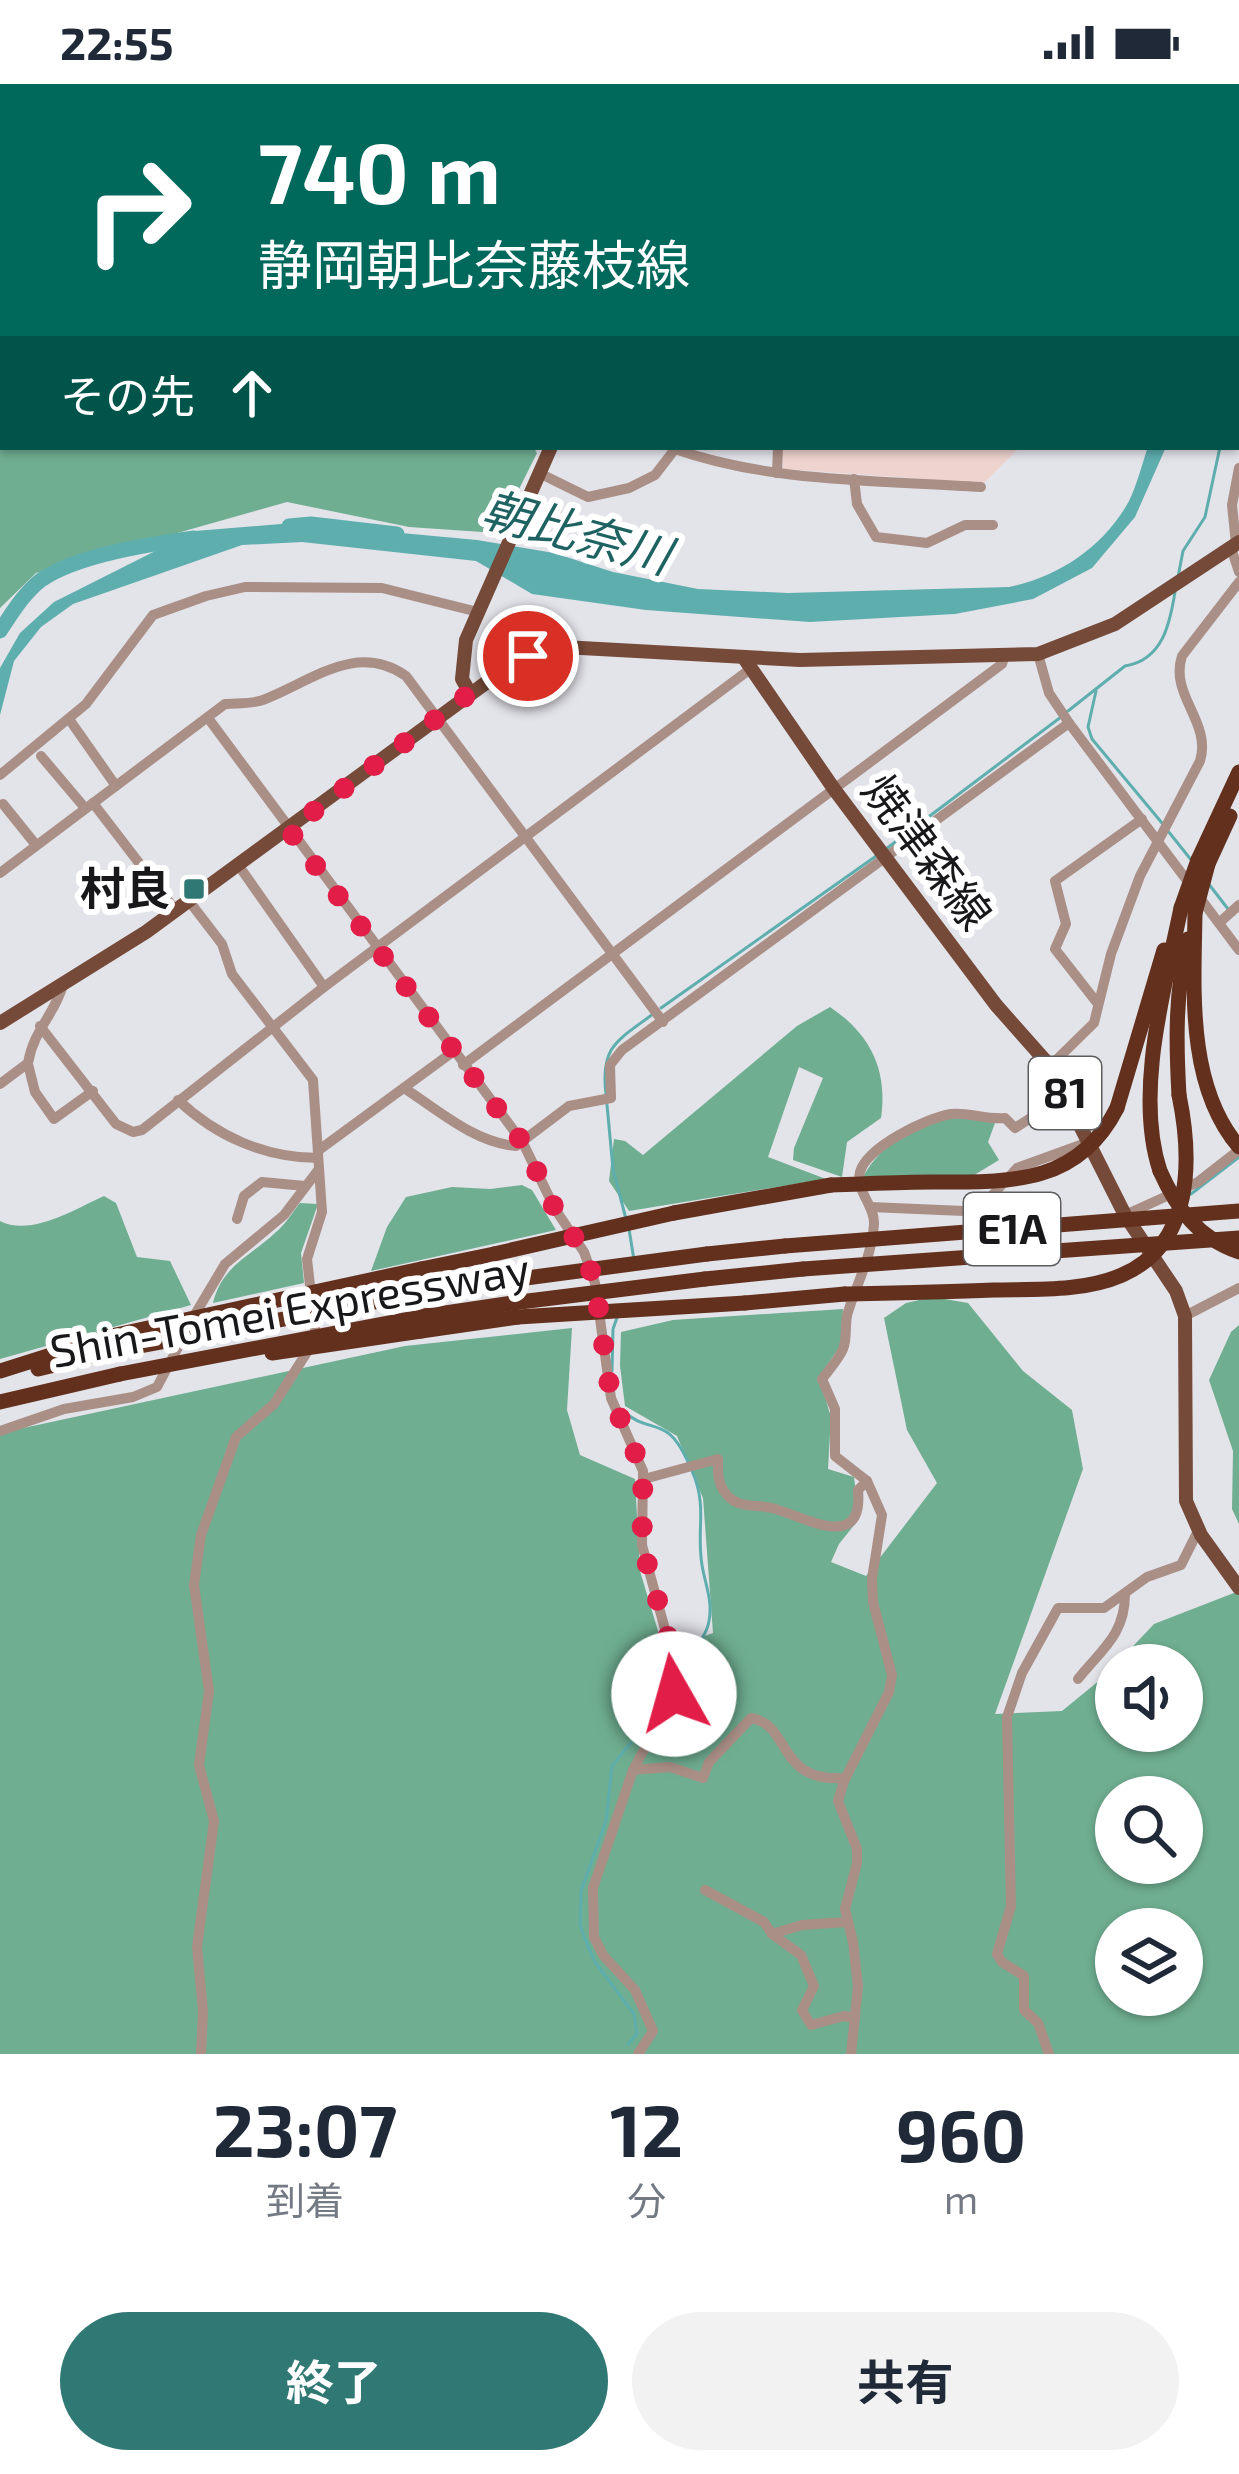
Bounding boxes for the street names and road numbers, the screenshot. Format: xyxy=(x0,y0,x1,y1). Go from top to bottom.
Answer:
street label: 焼津森線 xyxy=(853,763,1004,939)
road number: 81 xyxy=(1029,1057,1101,1129)
road number: E1A xyxy=(964,1193,1060,1265)
street label: Shin-Tomei Expressway xyxy=(46,1239,534,1377)

